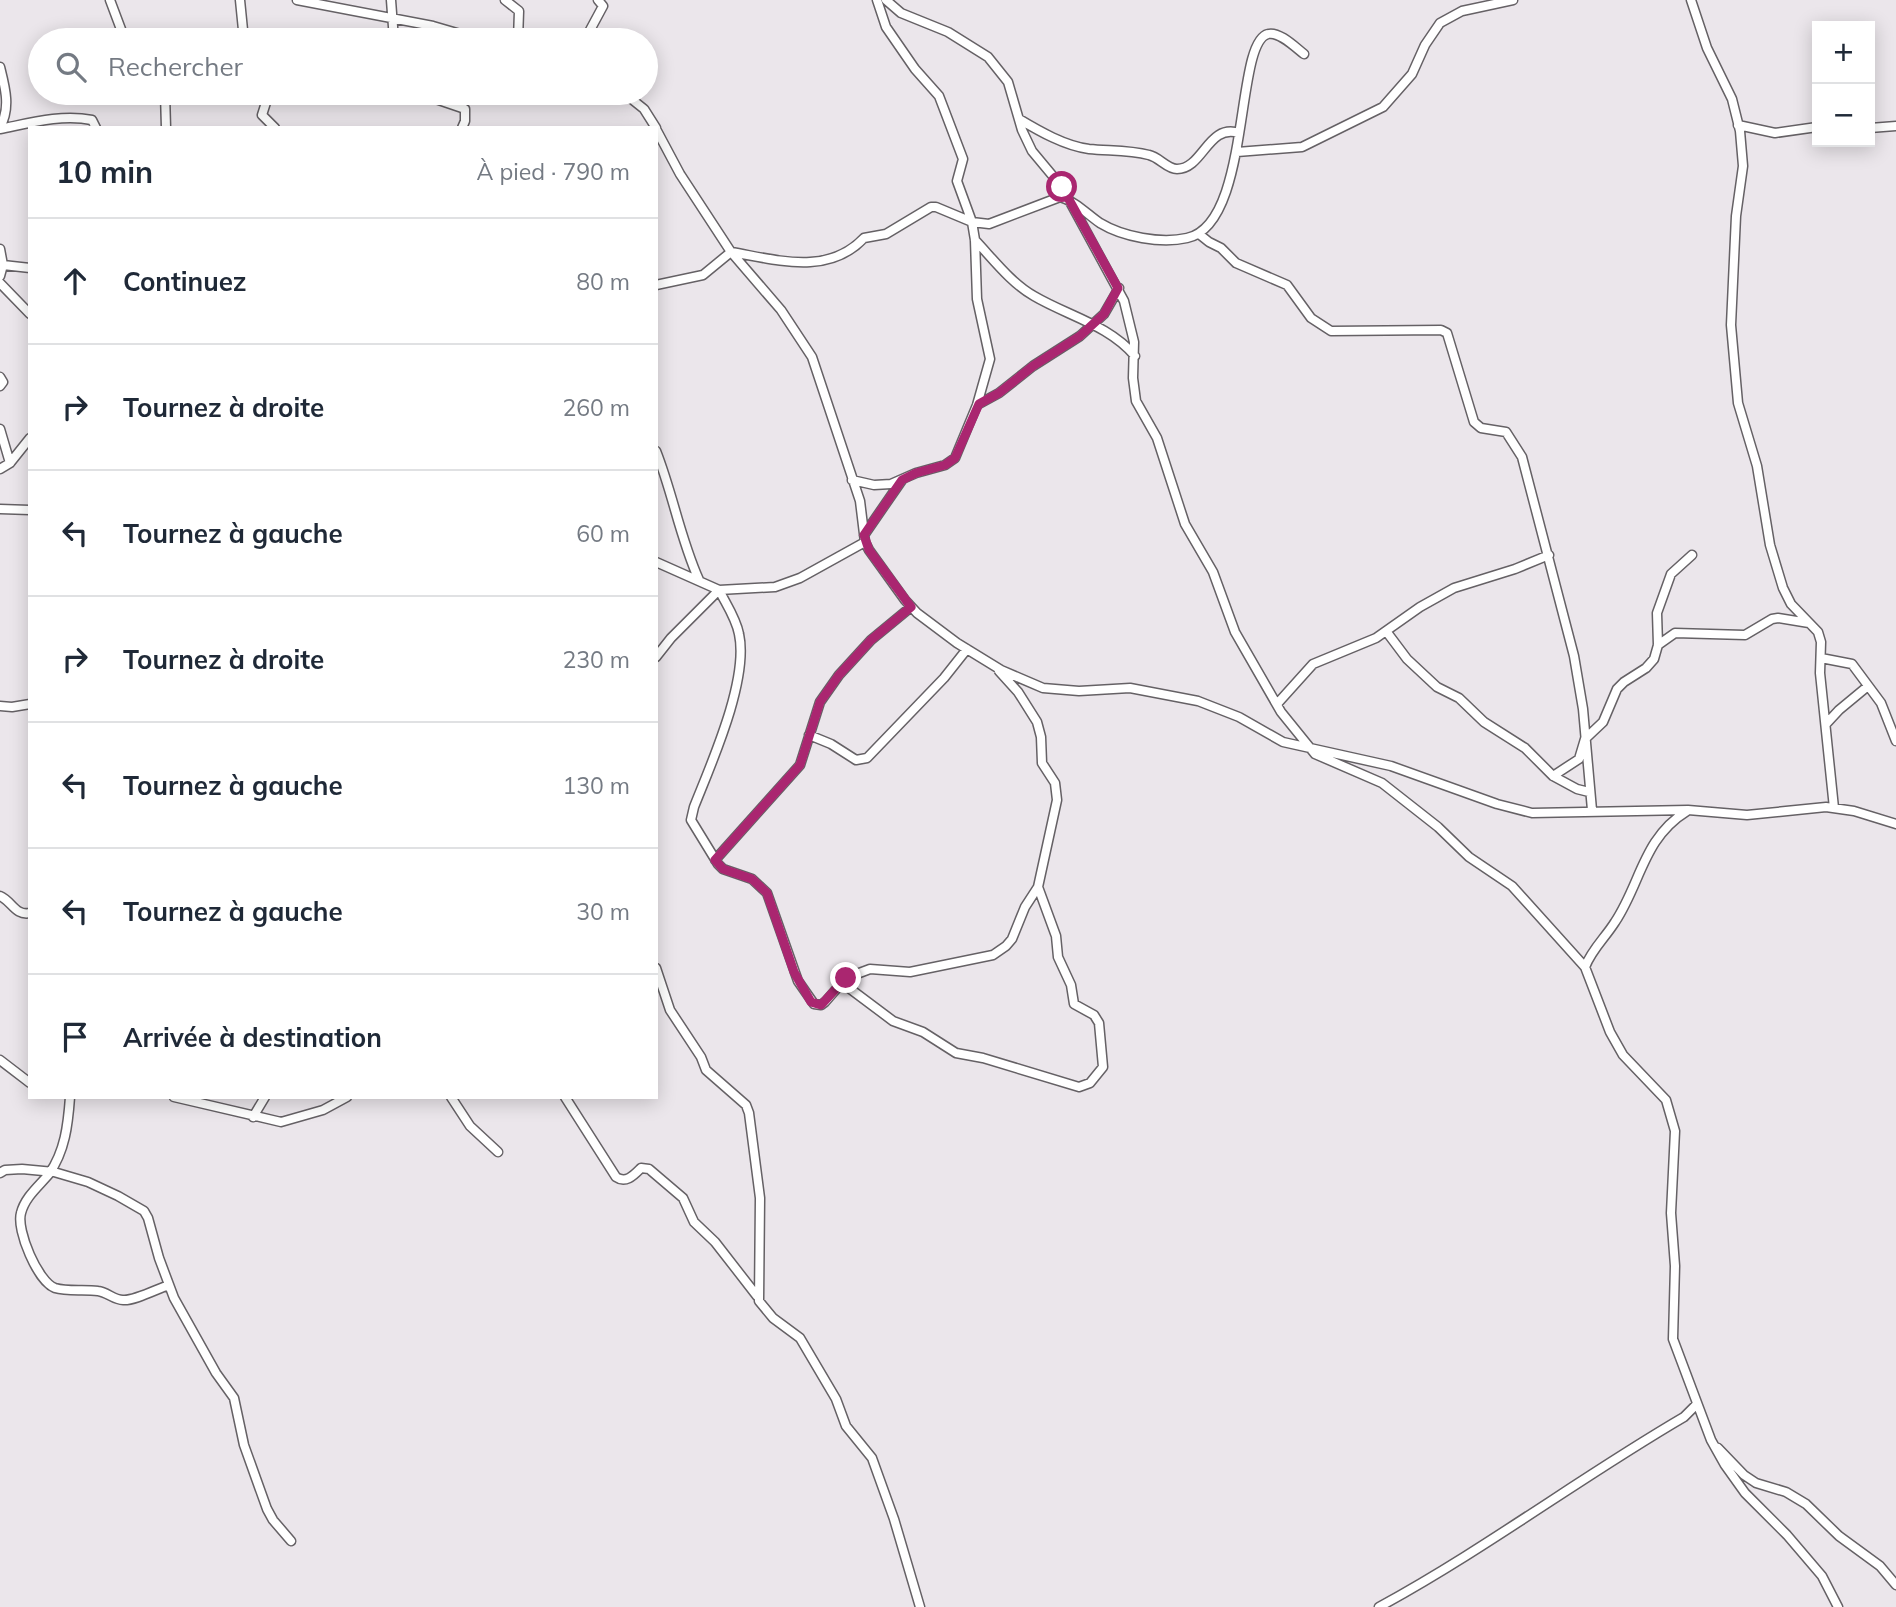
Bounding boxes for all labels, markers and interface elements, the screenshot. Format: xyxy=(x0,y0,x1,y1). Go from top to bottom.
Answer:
map controls xyxy=(1812,21,1875,147)
button: + xyxy=(1812,21,1875,84)
search box xyxy=(28,28,658,105)
icon: search xyxy=(52,48,90,86)
text: Rechercher xyxy=(108,50,243,83)
button: − xyxy=(1812,84,1875,147)
text: 10 min xyxy=(56,153,153,191)
text: À pied · 790 m xyxy=(477,157,630,186)
route start xyxy=(1046,171,1077,202)
icon: ahead xyxy=(56,262,94,300)
text: Continuez xyxy=(123,265,247,298)
text: 80 m xyxy=(576,267,630,296)
icon: right xyxy=(56,388,94,426)
text: Tournez à droite xyxy=(123,391,324,424)
text: 260 m xyxy=(562,393,630,422)
icon: left xyxy=(56,514,94,552)
text: Tournez à gauche xyxy=(123,517,343,550)
text: 60 m xyxy=(576,519,630,548)
icon: right xyxy=(56,640,94,678)
text: Tournez à droite xyxy=(123,643,324,676)
text: 230 m xyxy=(562,645,630,674)
icon: left xyxy=(56,766,94,804)
text: Tournez à gauche xyxy=(123,769,343,802)
text: 130 m xyxy=(562,771,630,800)
icon: left xyxy=(56,892,94,930)
text: Tournez à gauche xyxy=(123,895,343,928)
text: 30 m xyxy=(576,897,630,926)
route end xyxy=(830,962,861,993)
icon: arrive xyxy=(56,1018,94,1056)
text: Arrivée à destination xyxy=(123,1021,382,1054)

